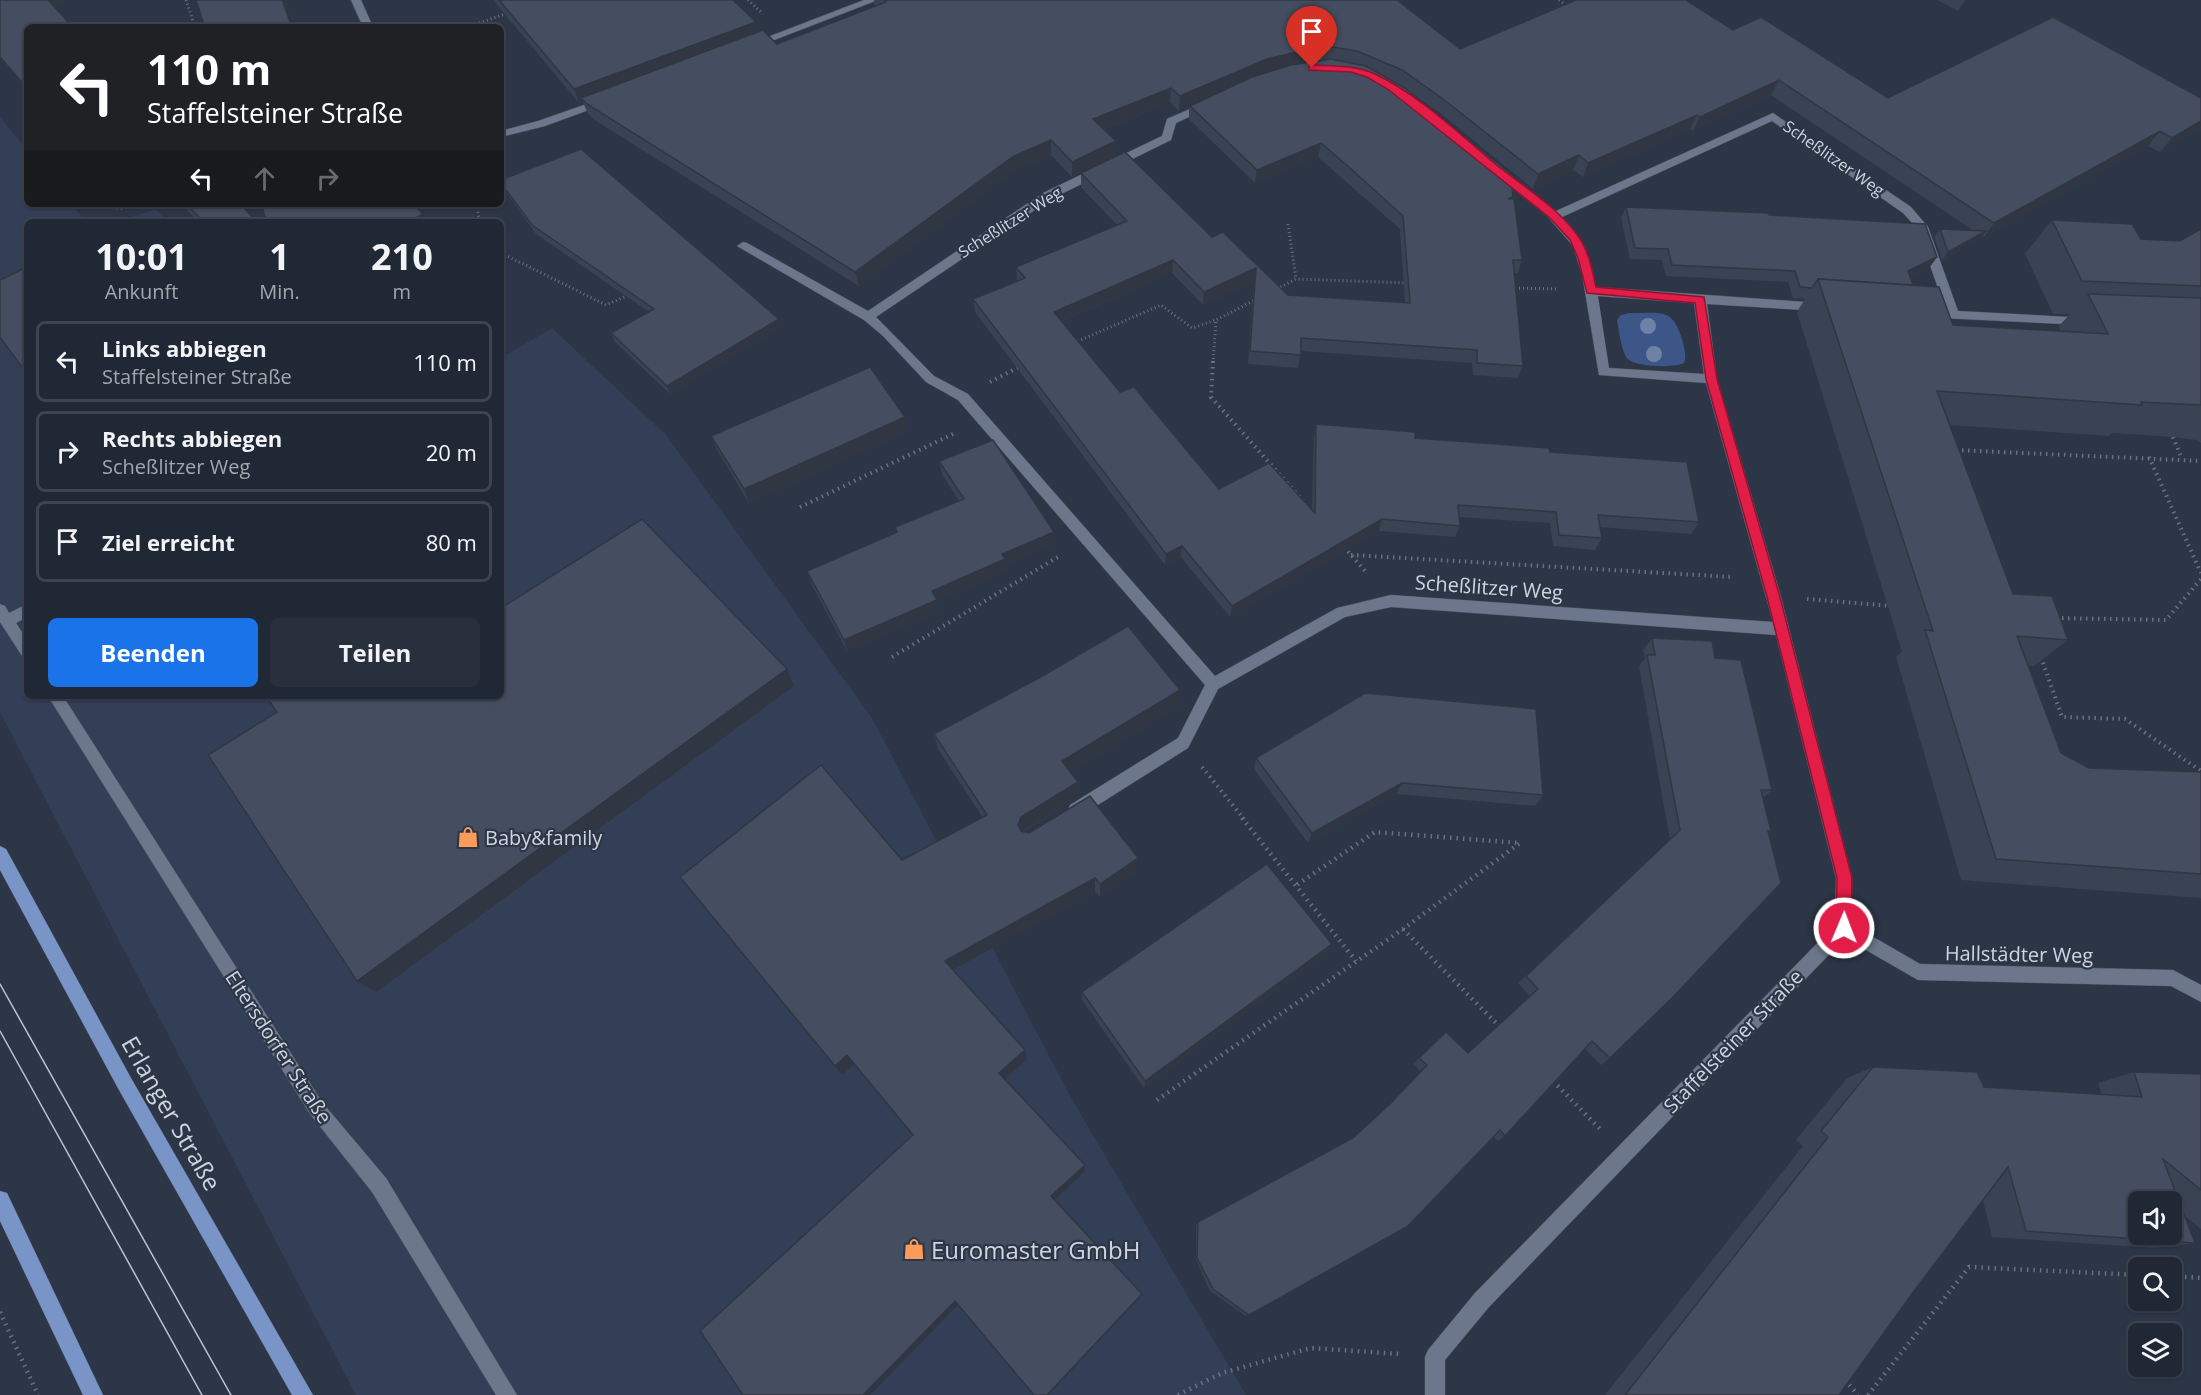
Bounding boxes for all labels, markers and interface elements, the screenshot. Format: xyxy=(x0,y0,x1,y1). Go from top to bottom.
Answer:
pin xyxy=(1286,6,1337,68)
icon: arrive xyxy=(1295,15,1328,48)
text: 110 m xyxy=(147,40,271,97)
icon: left xyxy=(48,48,126,126)
text: Staffelsteiner Straße xyxy=(147,94,403,131)
street label: Scheßlitzer Weg xyxy=(1779,115,1889,201)
icon: left xyxy=(185,162,218,195)
icon: ahead xyxy=(248,162,281,195)
icon: right xyxy=(311,162,344,195)
street label: Scheßlitzer Weg xyxy=(954,181,1066,263)
text: 10:01 xyxy=(95,232,188,281)
text: 1 xyxy=(269,232,290,281)
text: 210 xyxy=(371,232,433,281)
text: Ankunft xyxy=(105,278,178,305)
text: Min. xyxy=(259,278,300,305)
text: m xyxy=(393,278,411,305)
text: Links abbiegen xyxy=(102,333,267,363)
icon: left xyxy=(51,345,84,378)
text: 110 m xyxy=(413,347,477,377)
text: Staffelsteiner Straße xyxy=(102,363,292,390)
text: Rechts abbiegen xyxy=(102,423,282,453)
icon: right xyxy=(51,435,84,468)
text: 20 m xyxy=(426,437,477,467)
text: Scheßlitzer Weg xyxy=(102,453,250,480)
icon: arrive xyxy=(51,525,84,558)
text: Ziel erreicht xyxy=(102,527,235,557)
text: 80 m xyxy=(426,527,477,557)
street label: Scheßlitzer Weg xyxy=(1414,568,1564,606)
button: Beenden xyxy=(48,618,258,687)
button: Teilen xyxy=(270,618,480,687)
place label: Baby&family xyxy=(485,824,603,851)
shop icon: Baby&family xyxy=(456,825,480,849)
position arrow xyxy=(1812,896,1876,960)
street label: Hallstädter Weg xyxy=(1945,939,2093,969)
street label: Staffelsteiner Straße xyxy=(1657,963,1809,1119)
street label: Eltersdorfer Straße xyxy=(219,965,339,1129)
street label: Erlanger Straße xyxy=(114,1030,230,1196)
map controls xyxy=(2128,1191,2182,1377)
button: sound xyxy=(2128,1191,2182,1245)
place label: Euromaster GmbH xyxy=(931,1233,1140,1266)
shop icon: Euromaster GmbH xyxy=(902,1237,926,1261)
button: search xyxy=(2128,1257,2182,1311)
button: layers xyxy=(2128,1323,2182,1377)

